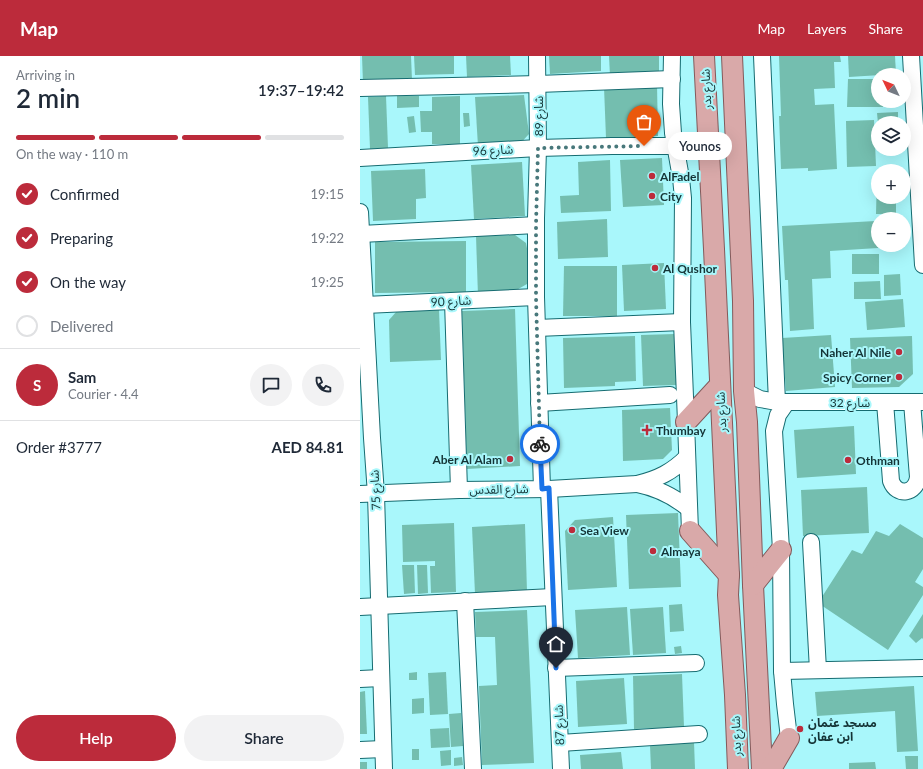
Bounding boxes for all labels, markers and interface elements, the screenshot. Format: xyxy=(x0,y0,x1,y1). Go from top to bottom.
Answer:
text: Map xyxy=(20,17,58,40)
text: Map xyxy=(757,20,785,37)
text: Layers xyxy=(807,20,847,37)
text: Share xyxy=(869,20,903,37)
text: Arriving in xyxy=(16,67,75,83)
street label: شارع بدر xyxy=(697,68,717,111)
north arrow xyxy=(871,68,911,108)
map controls xyxy=(871,68,911,252)
text: 19:37–19:42 xyxy=(258,81,344,99)
text: 2 min xyxy=(16,82,80,114)
street label: شارع 89 xyxy=(531,96,548,136)
pin xyxy=(627,105,661,146)
icon: bag xyxy=(633,111,655,133)
button: layers xyxy=(871,116,911,156)
callout: Younos xyxy=(668,132,732,160)
text: Younos xyxy=(679,138,721,154)
street label: شارع 96 xyxy=(472,141,514,161)
text: On the way · 110 m xyxy=(16,146,128,162)
button: + xyxy=(871,164,911,204)
place label: AlFadel xyxy=(659,169,700,184)
marker: AlFadel xyxy=(647,171,657,181)
icon: check xyxy=(16,183,38,205)
text: Confirmed xyxy=(50,185,119,203)
text: 19:15 xyxy=(311,186,344,202)
place label: City xyxy=(660,189,682,204)
marker: City xyxy=(647,191,657,201)
button: − xyxy=(871,212,911,252)
icon: check xyxy=(16,227,38,249)
text: Preparing xyxy=(50,229,113,247)
text: 19:22 xyxy=(311,230,344,246)
place label: Al Qushor xyxy=(662,261,718,276)
marker: Al Qushor xyxy=(650,263,660,273)
icon: check xyxy=(16,271,38,293)
text: On the way xyxy=(50,273,126,291)
text: 19:25 xyxy=(311,274,344,290)
street label: شارع 90 xyxy=(430,292,472,312)
text: Delivered xyxy=(50,317,113,335)
place label: Naher Al Nile xyxy=(820,345,892,360)
marker: Naher Al Nile xyxy=(894,347,904,357)
button: chat xyxy=(250,364,292,406)
button: phone xyxy=(302,364,344,406)
text: Sam xyxy=(68,368,96,386)
place label: Spicy Corner xyxy=(823,370,892,385)
marker: Spicy Corner xyxy=(894,372,904,382)
text: S xyxy=(33,376,41,394)
text: Courier · 4.4 xyxy=(68,386,139,402)
street label: شارع بدر xyxy=(712,391,732,434)
street label: شارع 32 xyxy=(830,395,870,412)
place label: Thumbay xyxy=(656,423,706,438)
courier xyxy=(520,424,560,464)
marker: Thumbay xyxy=(641,424,653,436)
icon: bike xyxy=(529,433,551,455)
text: Order #3777 xyxy=(16,438,102,456)
text: AED 84.81 xyxy=(272,438,344,456)
place label: Aber Al Alam xyxy=(431,452,502,467)
place label: Othman xyxy=(856,453,900,468)
marker: Aber Al Alam xyxy=(505,454,515,464)
marker: Othman xyxy=(843,455,853,465)
street label: شارع 75 xyxy=(366,469,386,511)
street label: شارع القدس xyxy=(469,481,529,499)
place label: Sea View xyxy=(580,523,629,538)
marker: Sea View xyxy=(567,525,577,535)
place label: Almaya xyxy=(660,544,701,559)
marker: Almaya xyxy=(648,546,658,556)
pin xyxy=(539,627,573,668)
icon: home xyxy=(545,633,567,655)
street label: شارع 87 xyxy=(551,704,569,745)
button: Help xyxy=(16,715,176,761)
button: Share xyxy=(184,715,344,761)
street label: شارع بدر xyxy=(728,715,746,757)
place label: مسجد عثمان ابن عفان xyxy=(808,715,877,744)
marker: مسجد عثمان ابن عفان xyxy=(795,724,805,734)

